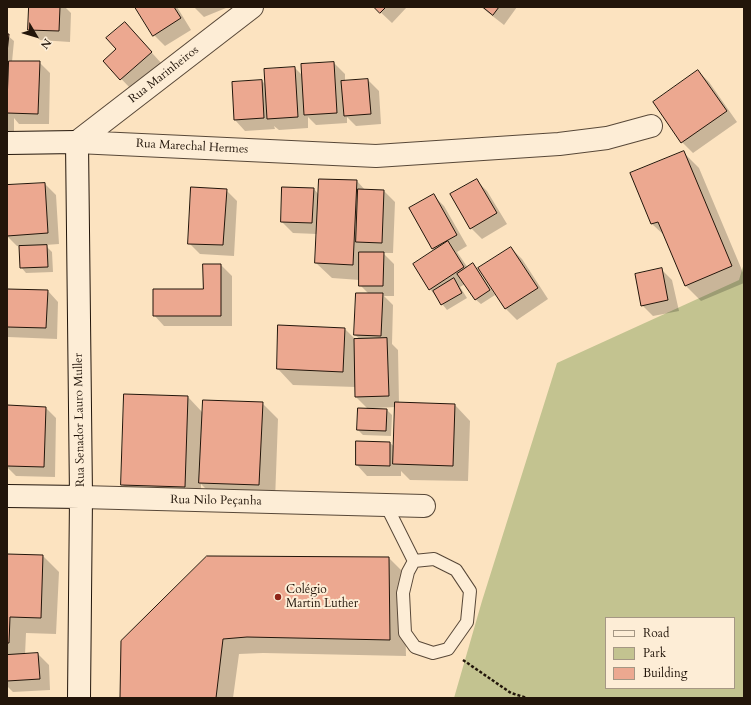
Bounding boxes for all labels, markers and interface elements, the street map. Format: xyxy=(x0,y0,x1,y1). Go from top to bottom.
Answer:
north arrow xyxy=(16,16,56,56)
text: N xyxy=(37,35,55,52)
street label: Rua Marinheiros xyxy=(126,43,202,107)
street label: Rua Marechal Hermes xyxy=(135,137,249,157)
street label: Rua Senador Lauro Muller xyxy=(72,353,88,487)
street label: Rua Nilo Peçanha xyxy=(170,493,262,509)
place label: Colégio Martin Luther xyxy=(286,583,358,611)
marker: Colégio Martin Luther xyxy=(273,592,283,602)
legend xyxy=(605,617,735,689)
text: Road xyxy=(643,625,669,641)
text: Park xyxy=(643,645,666,661)
text: Building xyxy=(643,665,687,681)

